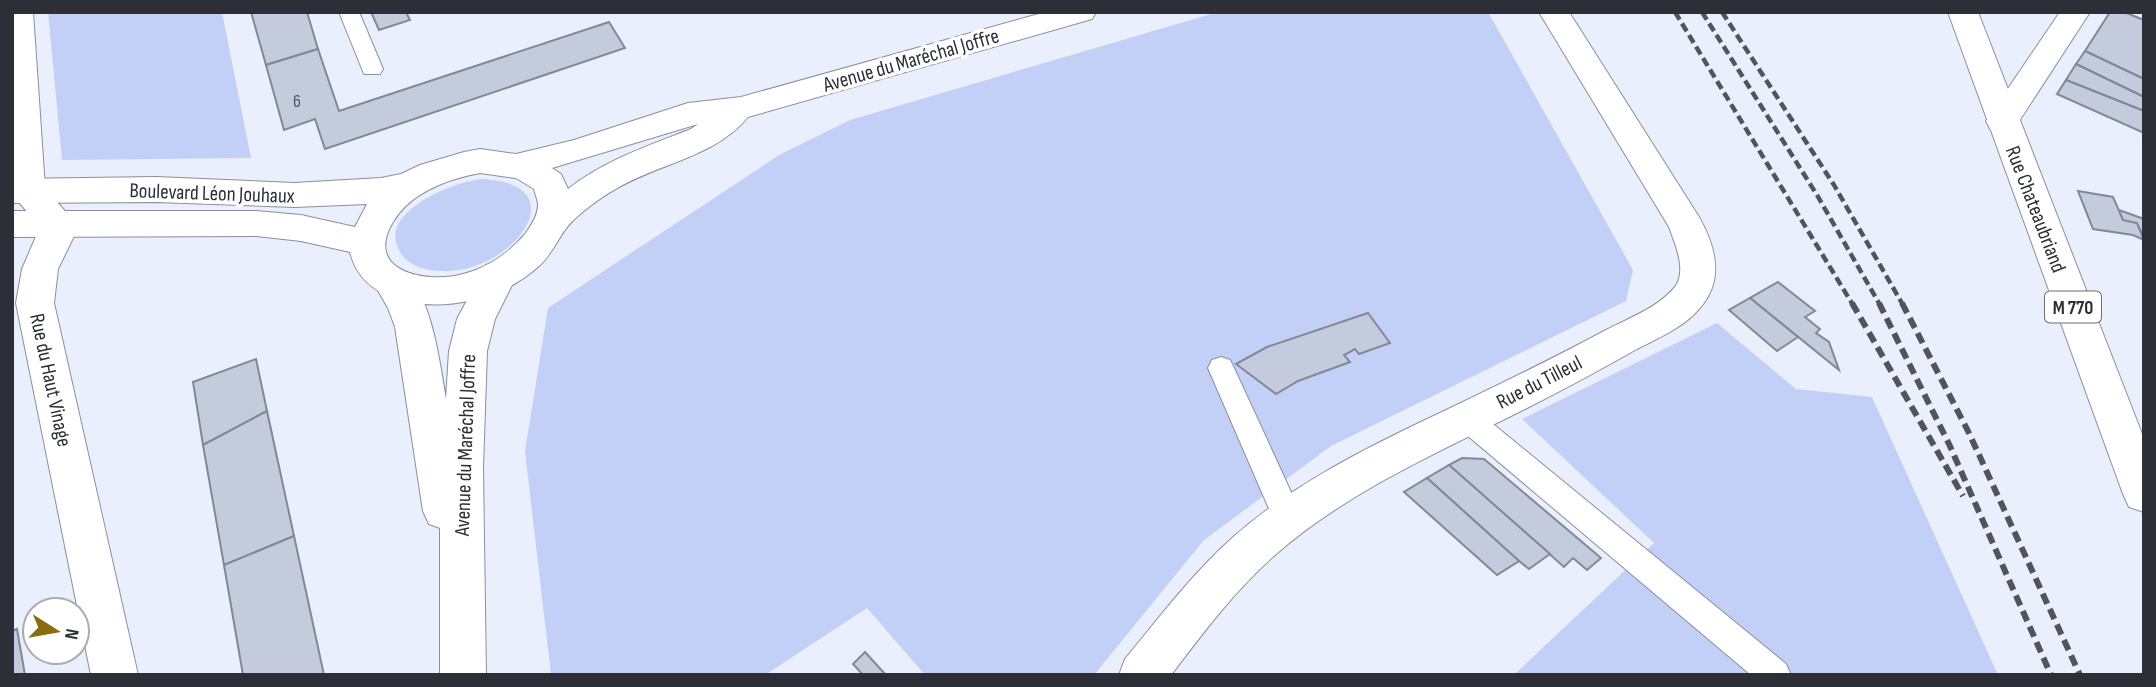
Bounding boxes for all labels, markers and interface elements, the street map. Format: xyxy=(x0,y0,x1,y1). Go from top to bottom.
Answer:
street label: Avenue du Maréchal Joffre xyxy=(819,23,1002,98)
house number: 6 xyxy=(293,91,301,112)
street label: Rue Chateaubriand xyxy=(2000,142,2071,276)
street label: Boulevard Léon Jouhaux xyxy=(129,178,295,209)
road number: M 770 xyxy=(2045,292,2101,322)
street label: Rue du Haut Vinage xyxy=(24,311,77,449)
street label: Rue du Tilleul xyxy=(1492,350,1586,415)
street label: Avenue du Maréchal Joffre xyxy=(450,354,481,537)
north arrow xyxy=(21,596,91,666)
text: N xyxy=(59,627,83,641)

